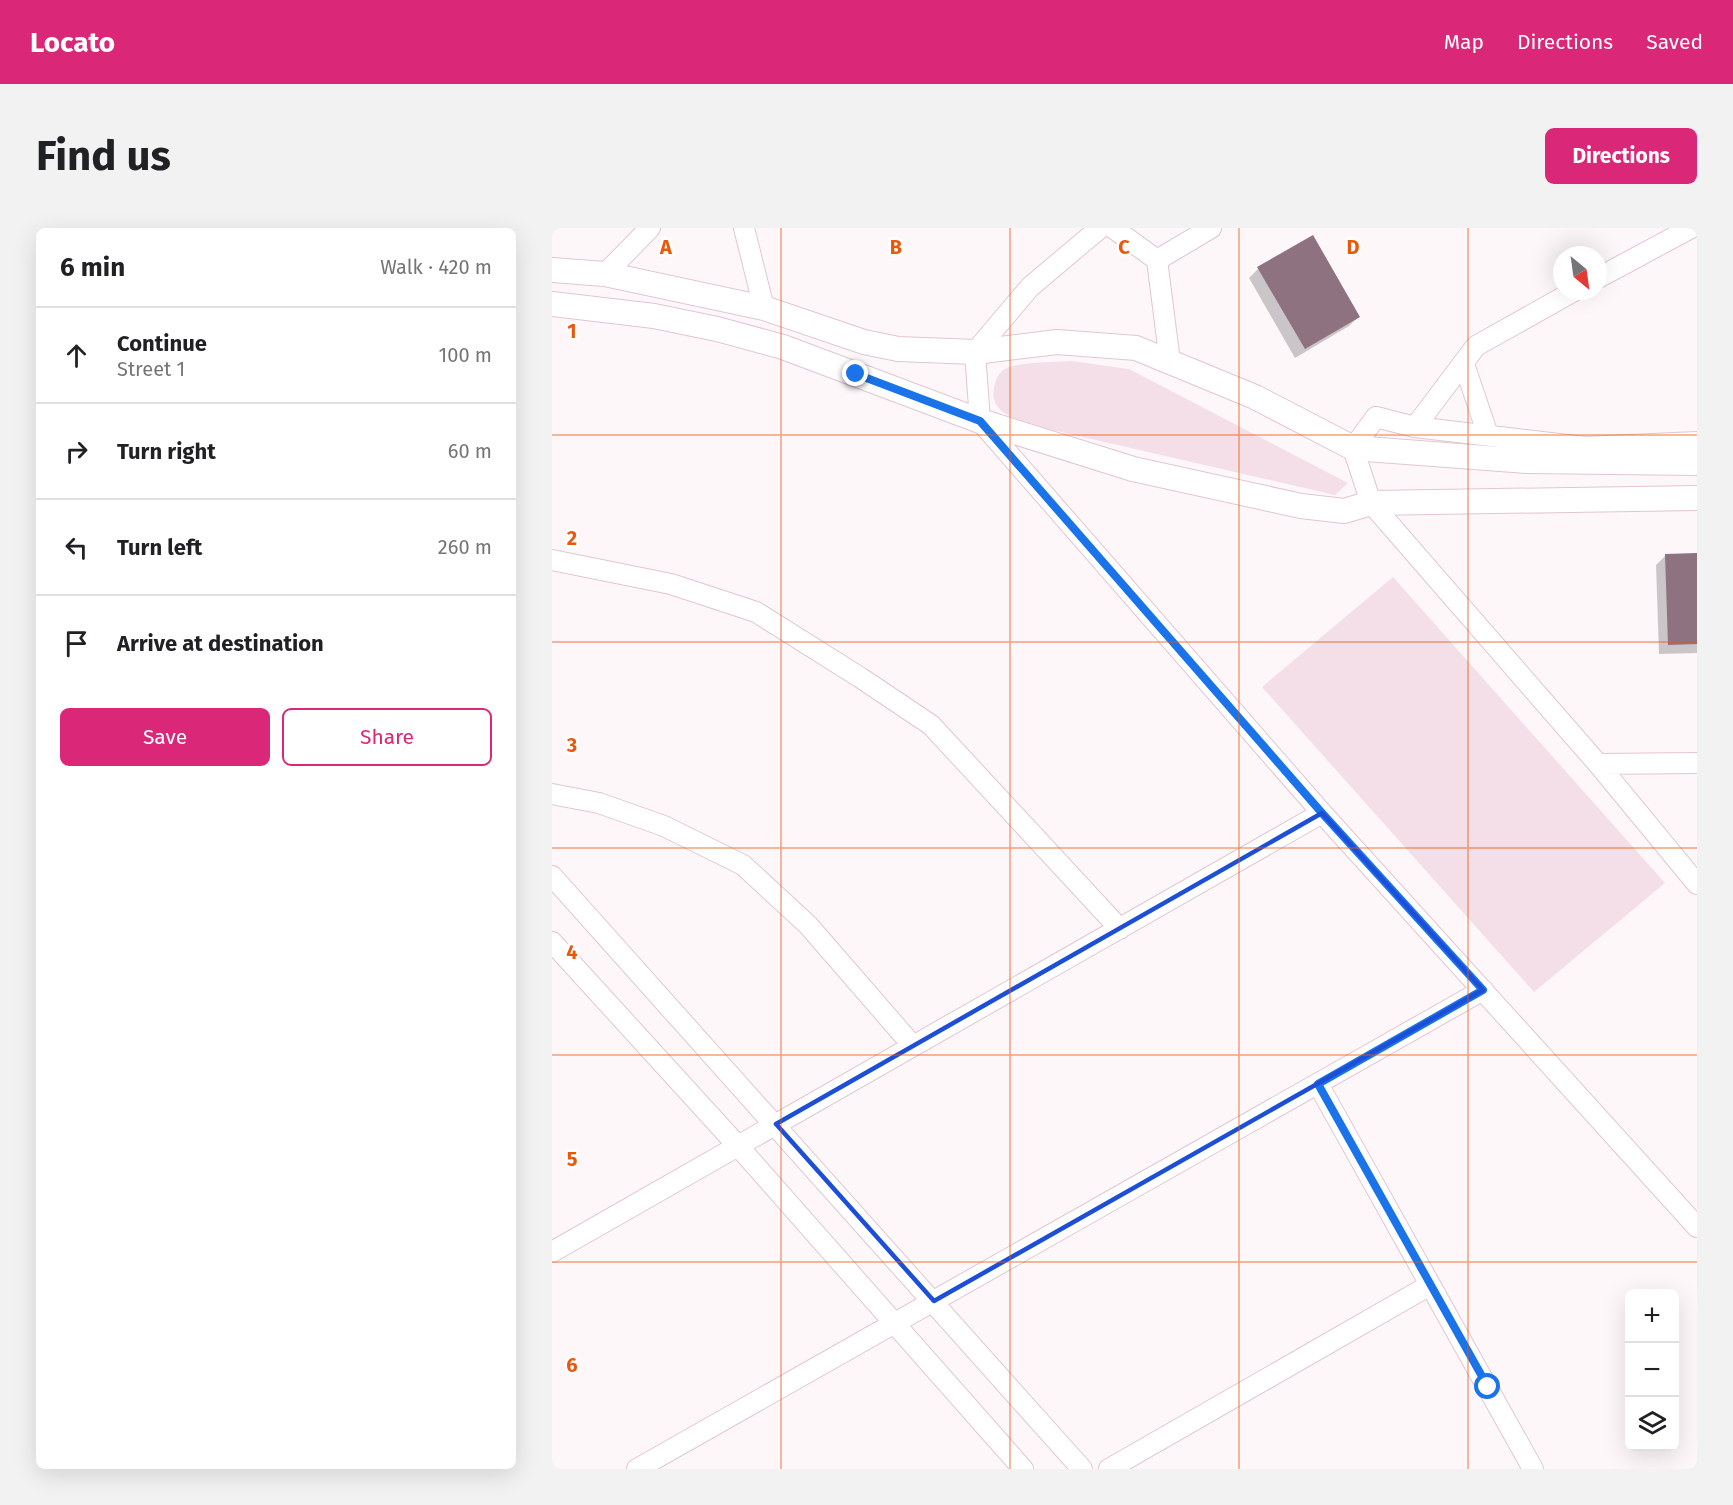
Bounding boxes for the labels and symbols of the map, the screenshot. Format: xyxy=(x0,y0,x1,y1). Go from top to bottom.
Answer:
text: A xyxy=(659,235,673,259)
text: B xyxy=(890,235,902,259)
text: C xyxy=(1118,235,1130,259)
text: D xyxy=(1346,235,1360,259)
north arrow xyxy=(1553,246,1607,300)
text: 1 xyxy=(567,319,577,343)
route end xyxy=(842,360,868,386)
text: 2 xyxy=(567,526,577,550)
text: 3 xyxy=(566,733,577,757)
text: 4 xyxy=(566,940,578,964)
text: 5 xyxy=(567,1147,578,1171)
text: 6 xyxy=(566,1353,578,1377)
route start xyxy=(1474,1373,1500,1399)

